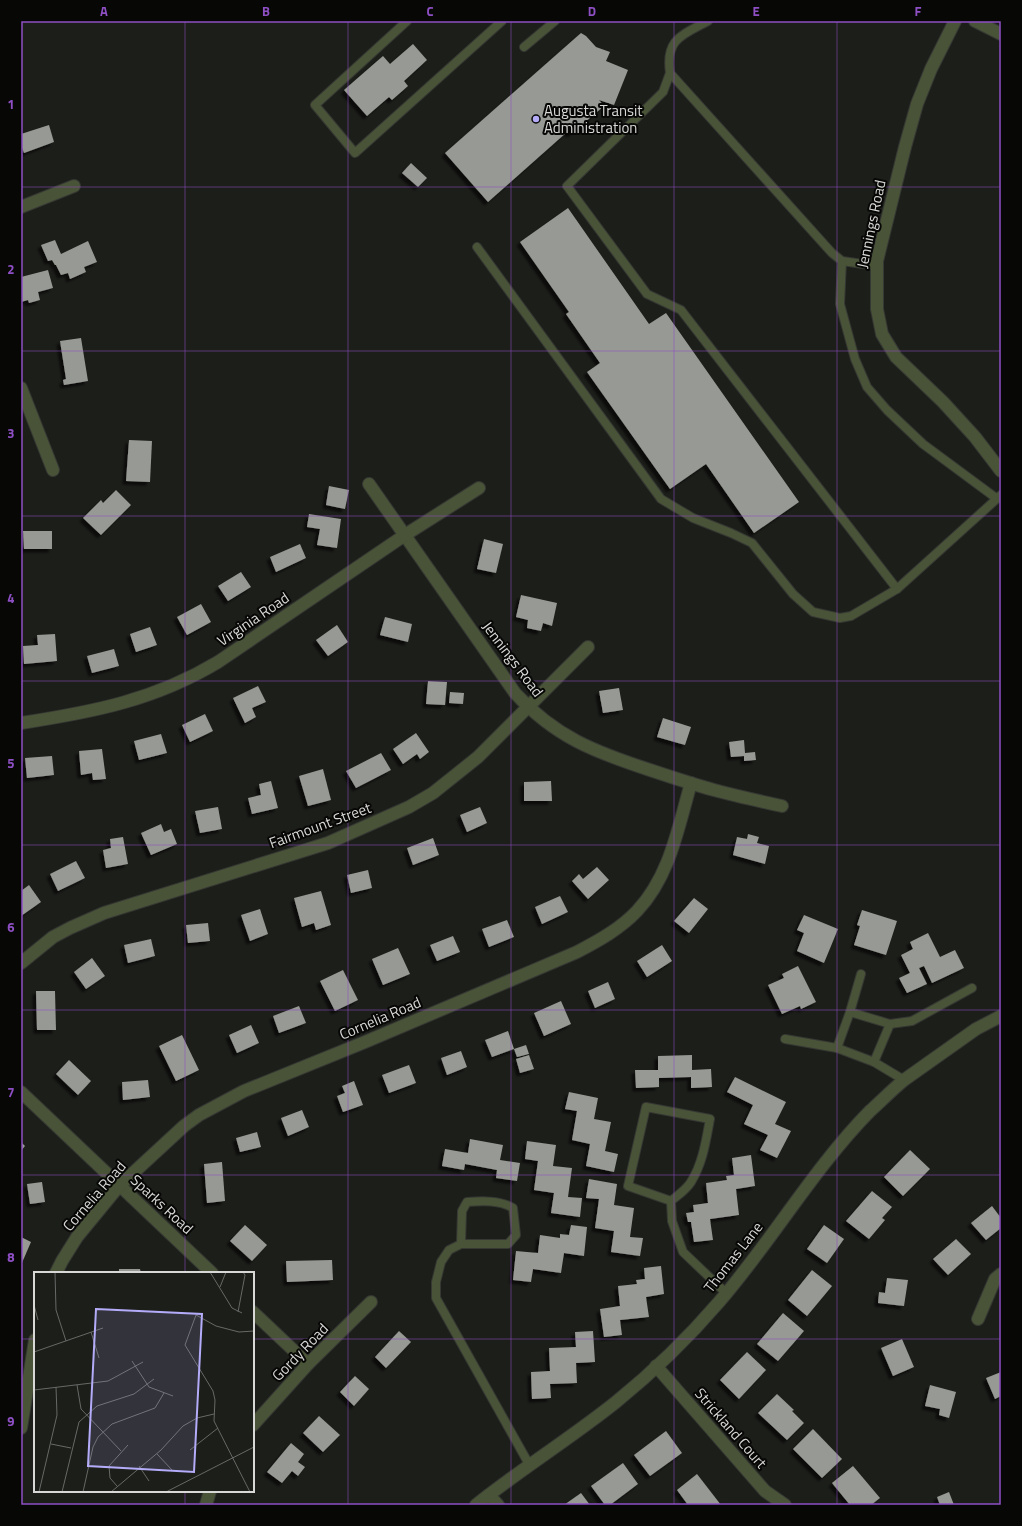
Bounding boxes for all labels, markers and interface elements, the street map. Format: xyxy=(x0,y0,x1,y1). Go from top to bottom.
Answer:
text: A xyxy=(100,1,108,21)
text: B xyxy=(262,1,270,21)
text: C xyxy=(426,1,434,21)
text: D xyxy=(588,1,596,21)
text: E xyxy=(752,1,760,21)
text: F xyxy=(915,1,922,21)
text: 1 xyxy=(7,94,15,114)
place label: Augusta Transit Administration xyxy=(544,99,643,139)
marker: Augusta Transit Administration xyxy=(531,114,541,124)
street label: Jennings Road xyxy=(850,178,892,270)
text: 2 xyxy=(7,259,15,279)
text: 3 xyxy=(7,423,15,443)
street label: Virginia Road xyxy=(212,586,294,652)
text: 4 xyxy=(7,588,15,608)
street label: Jennings Road xyxy=(477,616,549,702)
text: 5 xyxy=(7,753,15,773)
street label: Fairmount Street xyxy=(266,796,375,854)
text: 6 xyxy=(7,917,15,937)
street label: Cornelia Road xyxy=(336,990,424,1046)
text: 7 xyxy=(7,1082,15,1102)
street label: Cornelia Road xyxy=(57,1156,131,1236)
street label: Sparks Road xyxy=(125,1169,199,1239)
street label: Thomas Lane xyxy=(698,1217,768,1297)
text: 8 xyxy=(7,1247,15,1267)
inset map xyxy=(34,1272,254,1492)
street label: Gordy Road xyxy=(266,1318,334,1386)
street label: Strickland Court xyxy=(689,1383,773,1474)
text: 9 xyxy=(7,1411,15,1431)

